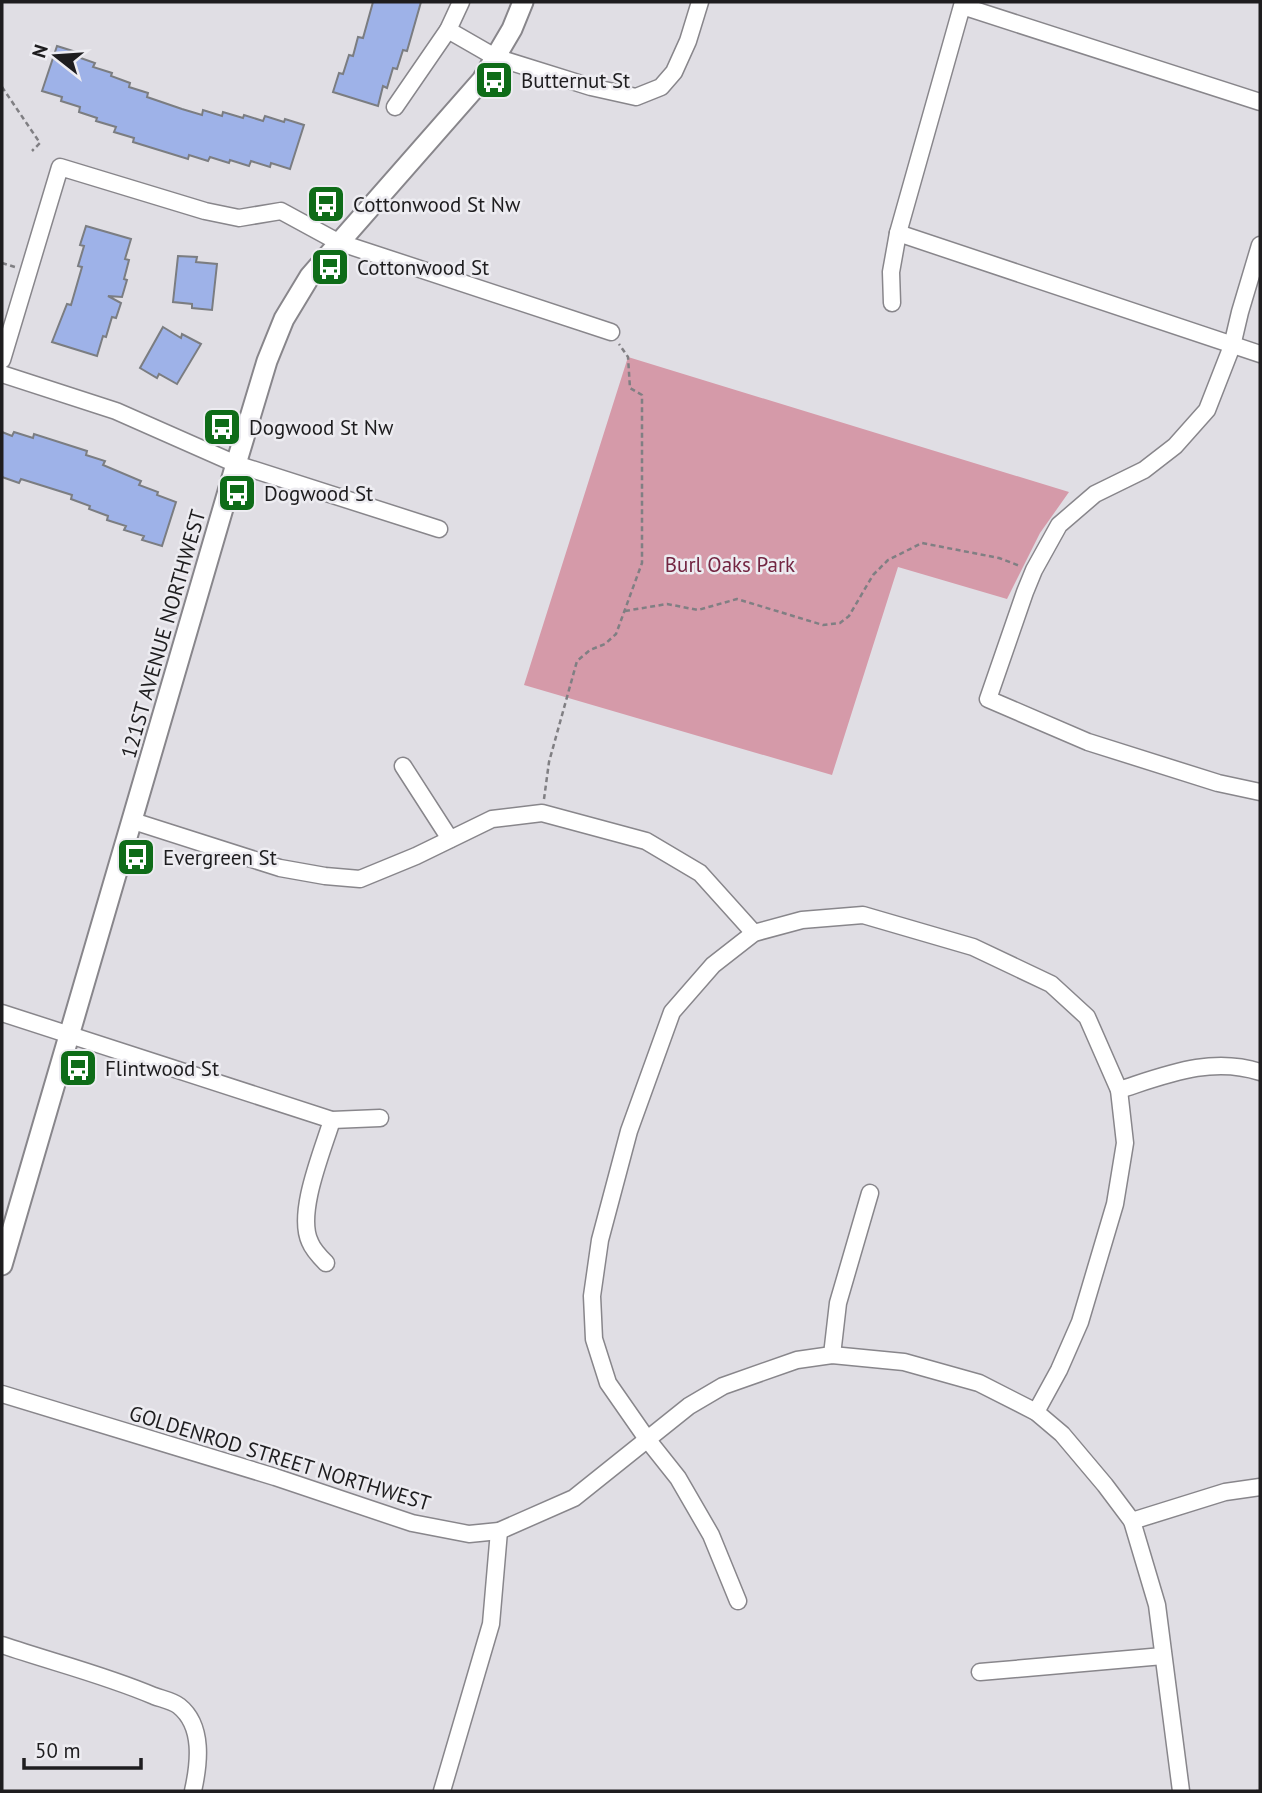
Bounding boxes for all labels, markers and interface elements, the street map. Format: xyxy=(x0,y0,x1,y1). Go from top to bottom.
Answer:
north arrow xyxy=(21,21,91,91)
text: N xyxy=(26,42,53,61)
bus stop icon: Butternut St xyxy=(473,59,515,101)
place label: Butternut St xyxy=(521,67,630,94)
bus stop icon: Cottonwood St Nw xyxy=(305,183,347,225)
place label: Cottonwood St Nw xyxy=(353,191,521,218)
bus stop icon: Cottonwood St xyxy=(309,246,351,288)
place label: Cottonwood St xyxy=(357,254,489,281)
bus stop icon: Dogwood St Nw xyxy=(201,406,243,448)
place label: Dogwood St Nw xyxy=(249,414,394,441)
bus stop icon: Dogwood St xyxy=(216,472,258,514)
place label: Dogwood St xyxy=(264,480,373,507)
street label: 121ST AVENUE NORTHWEST xyxy=(115,506,212,761)
park label: Burl Oaks Park xyxy=(665,551,795,578)
bus stop icon: Evergreen St xyxy=(115,836,157,878)
place label: Evergreen St xyxy=(163,844,277,871)
bus stop icon: Flintwood St xyxy=(57,1047,99,1089)
place label: Flintwood St xyxy=(105,1055,219,1082)
street label: GOLDENROD STREET NORTHWEST xyxy=(126,1399,434,1517)
scale bar xyxy=(24,1727,142,1771)
text: 50 m xyxy=(35,1737,81,1764)

